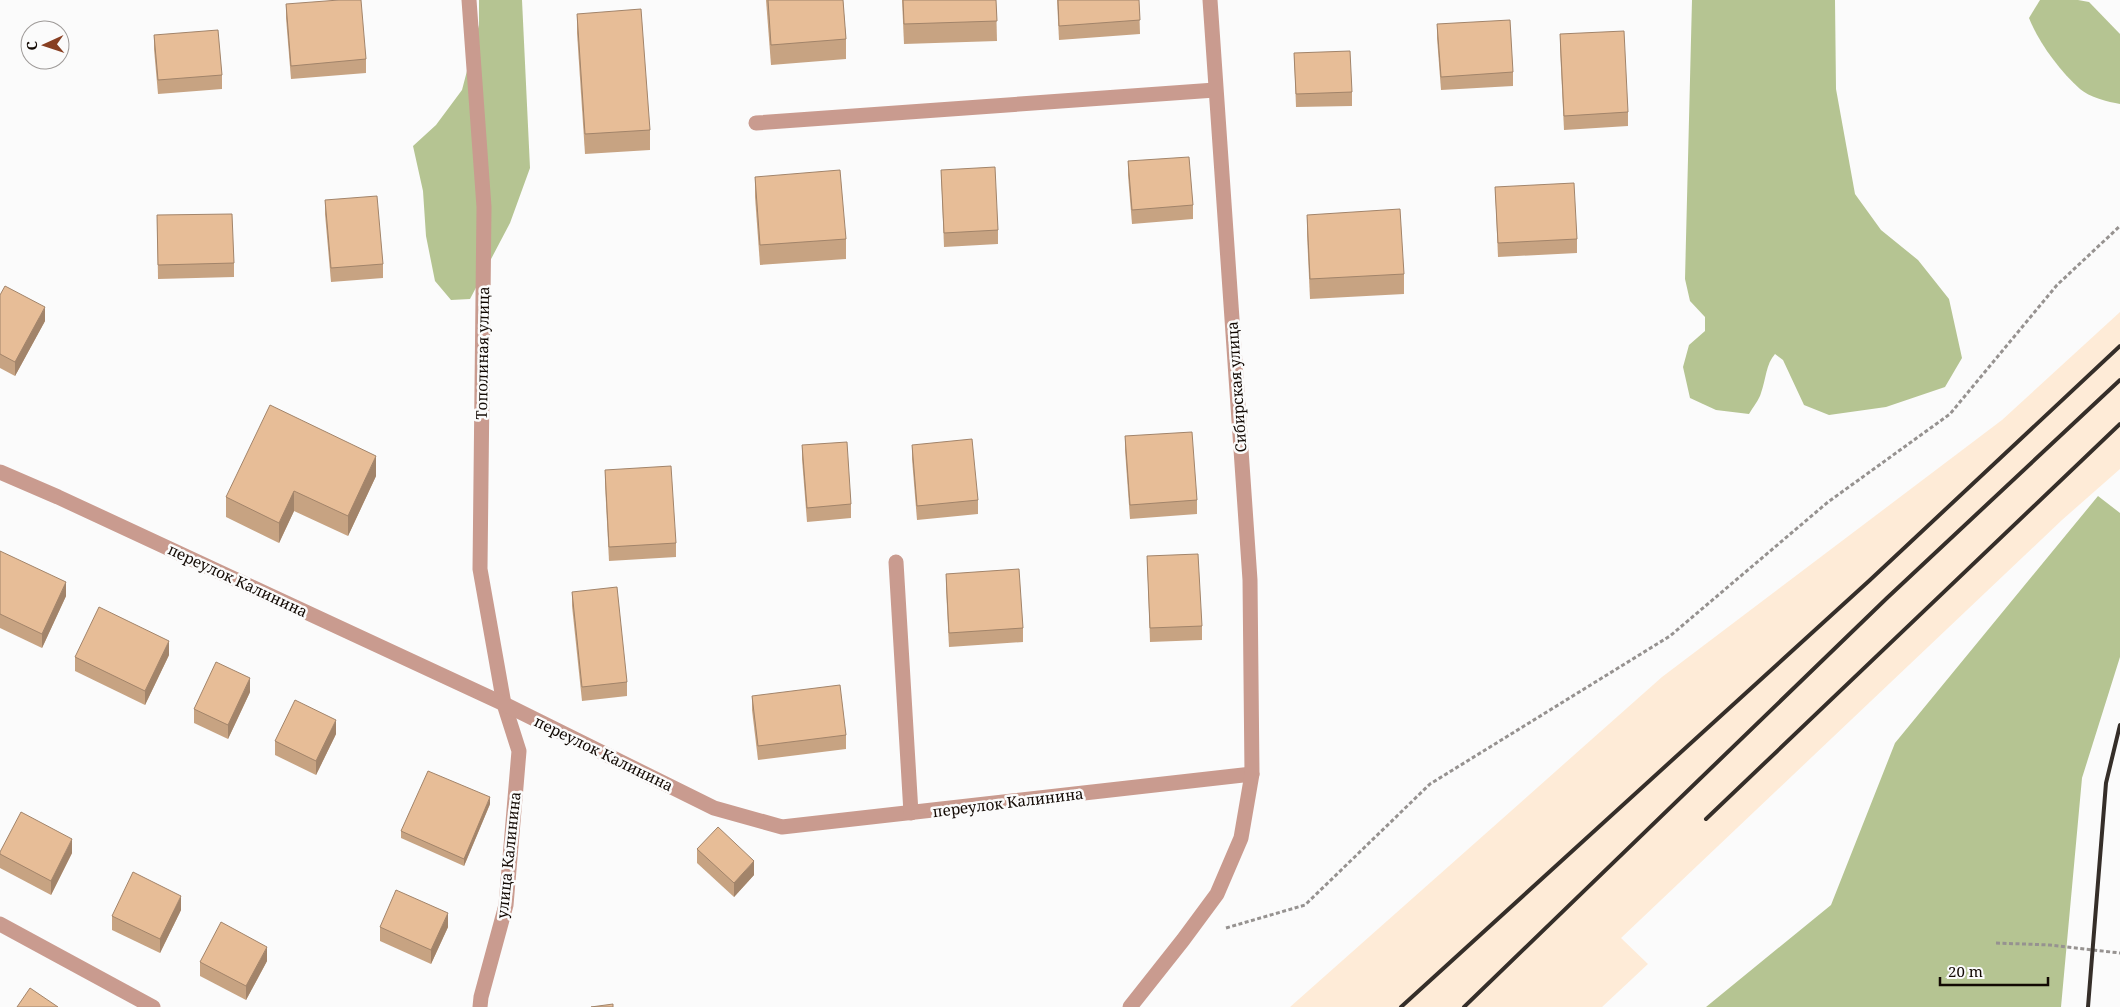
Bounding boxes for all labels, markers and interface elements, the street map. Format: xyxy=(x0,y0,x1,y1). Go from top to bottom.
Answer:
north arrow xyxy=(20,20,70,70)
text: С xyxy=(22,41,41,51)
street label: Тополиная улица xyxy=(471,286,493,420)
street label: Сибирская улица xyxy=(1221,321,1251,453)
street label: переулок Калинина xyxy=(165,539,311,621)
street label: переулок Калинина xyxy=(531,711,677,795)
street label: переулок Калинина xyxy=(931,783,1085,821)
street label: улица Калинина xyxy=(491,791,525,919)
scale bar xyxy=(1940,954,2048,986)
text: 20 m xyxy=(1948,961,1983,981)

